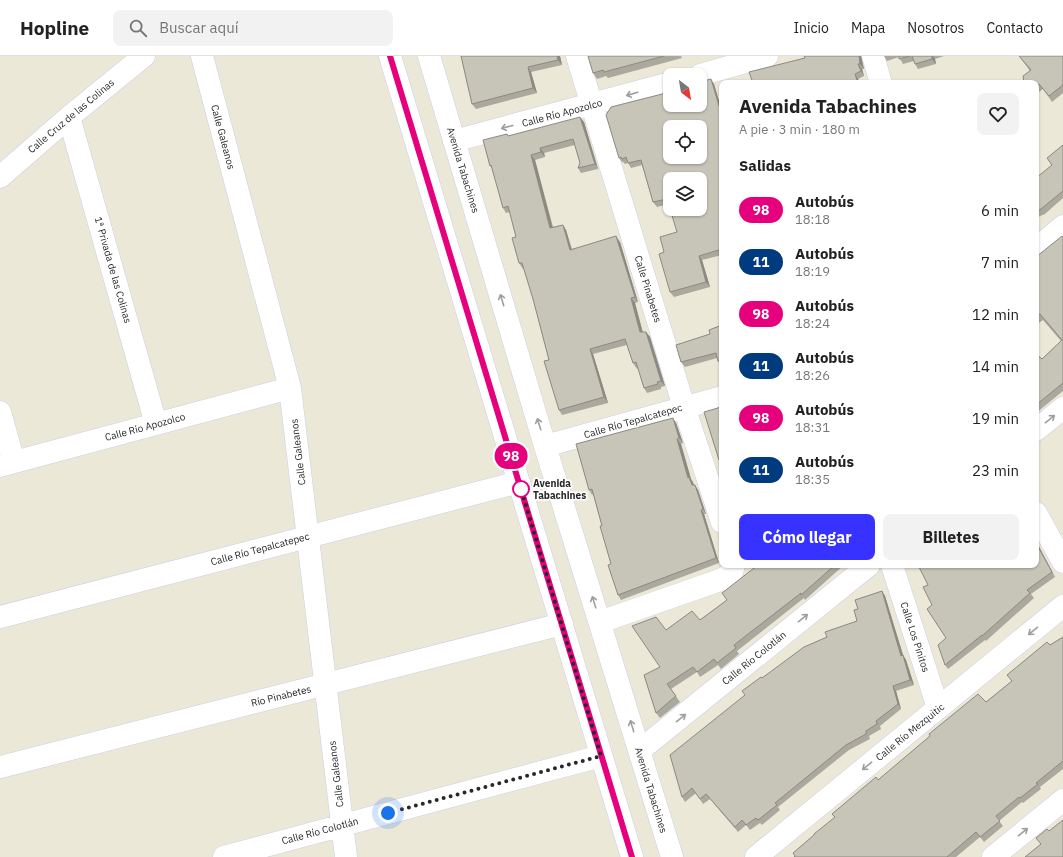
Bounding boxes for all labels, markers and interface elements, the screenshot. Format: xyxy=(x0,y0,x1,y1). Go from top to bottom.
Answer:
search box xyxy=(113,10,393,46)
text: Hopline xyxy=(20,16,89,40)
icon: search xyxy=(127,17,149,39)
text: Buscar aquí xyxy=(159,18,238,37)
text: Inicio xyxy=(793,19,829,37)
text: Mapa xyxy=(851,19,885,37)
text: Nosotros xyxy=(907,19,964,37)
text: Contacto xyxy=(986,19,1043,37)
north arrow xyxy=(663,68,707,112)
map controls xyxy=(663,68,707,216)
street label: Calle Cruz de las Colinas xyxy=(25,76,117,156)
one-way arrow xyxy=(626,91,639,98)
button: heart xyxy=(977,93,1019,135)
text: Avenida Tabachines xyxy=(739,94,917,118)
street label: Calle Río Apozolco xyxy=(520,96,604,130)
street label: Calle Galeanos xyxy=(208,103,238,171)
button: locate xyxy=(663,120,707,164)
text: A pie · 3 min · 180 m xyxy=(739,121,860,138)
one-way arrow xyxy=(501,124,514,131)
street label: Avenida Tabachines xyxy=(444,126,482,215)
text: Salidas xyxy=(739,156,791,175)
button: layers xyxy=(663,172,707,216)
text: Autobús xyxy=(795,192,854,211)
text: 98 xyxy=(753,201,769,219)
text: 6 min xyxy=(981,201,1019,220)
text: 18:18 xyxy=(795,211,830,228)
street label: 1ª Privada de las Colinas xyxy=(92,215,134,325)
text: Autobús xyxy=(795,244,854,263)
text: 11 xyxy=(753,253,769,271)
text: 7 min xyxy=(981,253,1019,272)
street label: Calle Pinabetes xyxy=(632,254,664,324)
text: 18:19 xyxy=(795,263,830,280)
one-way arrow xyxy=(498,293,505,306)
text: Autobús xyxy=(795,296,854,315)
text: 98 xyxy=(753,305,769,323)
text: 12 min xyxy=(972,305,1019,324)
text: 18:24 xyxy=(795,315,830,332)
text: Autobús xyxy=(795,348,854,367)
text: 11 xyxy=(753,357,769,375)
text: 14 min xyxy=(972,357,1019,376)
text: 18:26 xyxy=(795,367,830,384)
text: Autobús xyxy=(795,400,854,419)
street label: Calle Río Tepalcatepec xyxy=(582,401,684,441)
text: 98 xyxy=(753,409,769,427)
text: 19 min xyxy=(972,409,1019,428)
street label: Calle Río Apozolco xyxy=(103,410,187,444)
one-way arrow xyxy=(1044,414,1055,423)
street label: Calle Galeanos xyxy=(287,418,309,486)
one-way arrow xyxy=(535,418,542,431)
text: 18:31 xyxy=(795,419,830,436)
line badge: 98 xyxy=(493,443,529,469)
text: 98 xyxy=(503,447,519,465)
text: Autobús xyxy=(795,452,854,471)
text: 11 xyxy=(753,461,769,479)
text: 23 min xyxy=(972,461,1019,480)
text: 18:35 xyxy=(795,471,830,488)
place label: Avenida Tabachines xyxy=(533,477,586,502)
marker: Avenida Tabachines xyxy=(512,480,530,498)
button: Cómo llegar xyxy=(739,514,875,560)
button: Billetes xyxy=(883,514,1019,560)
street label: Calle Río Tepalcatepec xyxy=(209,530,311,568)
one-way arrow xyxy=(590,595,597,608)
street label: Calle Los Pinitos xyxy=(898,600,933,674)
one-way arrow xyxy=(798,614,809,623)
one-way arrow xyxy=(1027,626,1038,635)
street label: Calle Río Colotlán xyxy=(719,628,789,688)
street label: Río Pinabetes xyxy=(250,682,313,710)
street label: Calle Río Mezquitic xyxy=(873,700,947,764)
one-way arrow xyxy=(675,714,686,722)
one-way arrow xyxy=(628,720,635,733)
street label: Calle Galeanos xyxy=(325,740,347,808)
street label: Avenida Tabachines xyxy=(632,746,670,835)
one-way arrow xyxy=(862,762,873,771)
your location xyxy=(378,803,398,823)
street label: Calle Río Colotlán xyxy=(280,814,360,848)
one-way arrow xyxy=(1018,828,1029,837)

